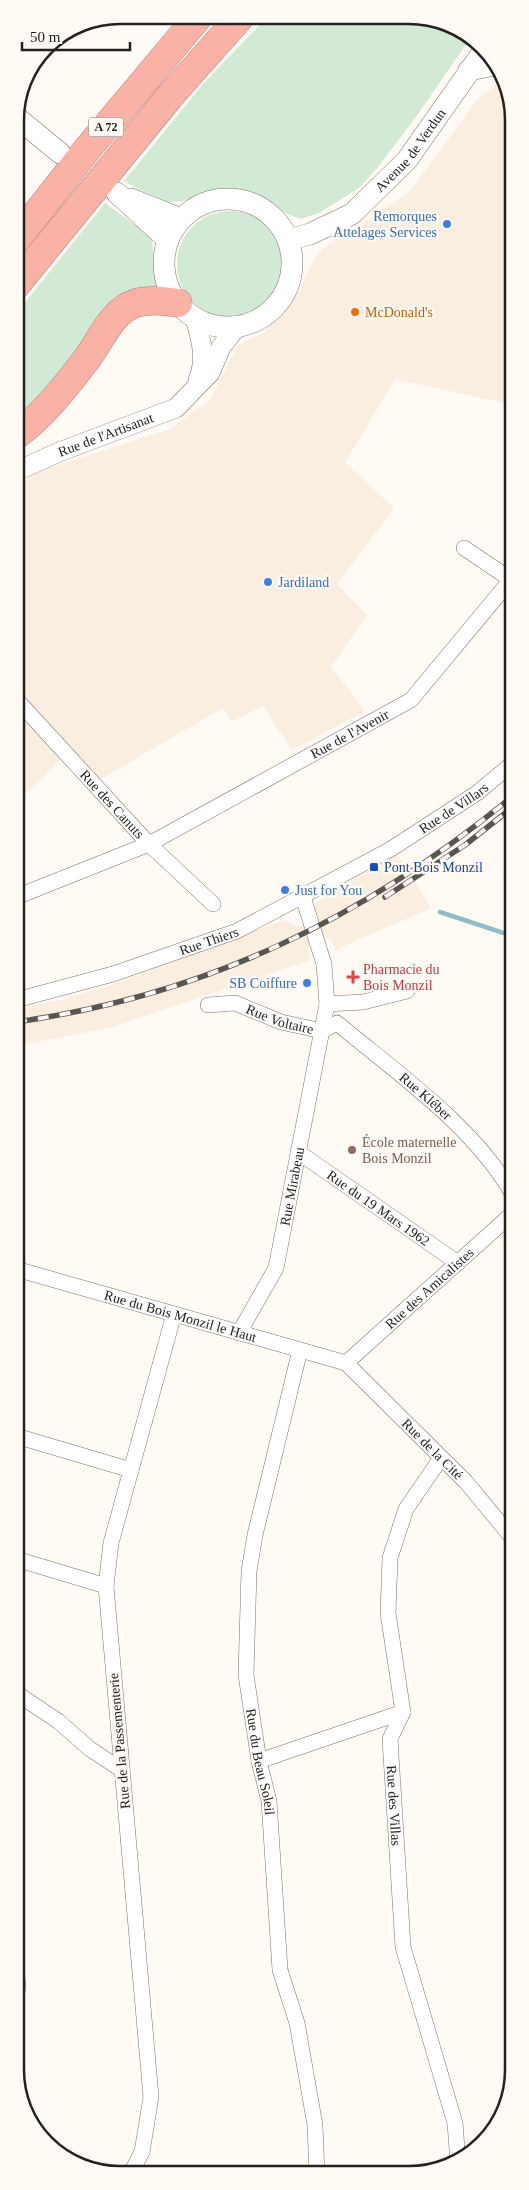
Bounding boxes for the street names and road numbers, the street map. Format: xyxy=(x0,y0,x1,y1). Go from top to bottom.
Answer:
street label: Avenue de Verdun xyxy=(372,106,449,195)
road number: A 72 xyxy=(88,118,124,136)
street label: Rue de l'Artisanat xyxy=(56,410,155,460)
street label: Rue de l'Avenir xyxy=(308,707,392,762)
street label: Rue des Canuts xyxy=(77,767,147,842)
street label: Rue de Villars xyxy=(416,780,491,837)
street label: Rue Thiers xyxy=(178,924,241,958)
street label: Rue Voltaire xyxy=(244,1001,315,1037)
street label: Rue Kléber xyxy=(396,1070,455,1123)
street label: Rue Mirabeau xyxy=(277,1146,307,1227)
street label: Rue du 19 Mars 1962 xyxy=(324,1168,432,1249)
street label: Rue des Amicalistes xyxy=(382,1245,477,1332)
street label: Rue du Bois Monzil le Haut xyxy=(103,1288,258,1345)
street label: Rue de la Cité xyxy=(399,1416,466,1483)
street label: Rue de la Passementerie xyxy=(106,1672,133,1810)
street label: Rue du Beau Soleil xyxy=(243,1707,277,1816)
street label: Rue des Villas xyxy=(384,1765,404,1846)

